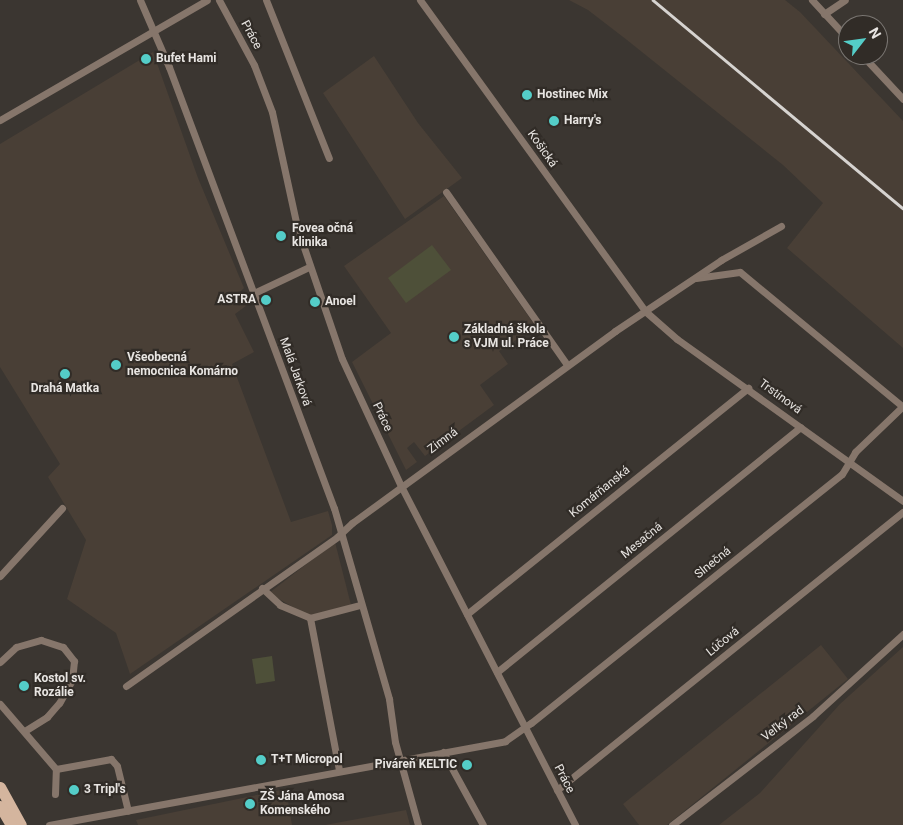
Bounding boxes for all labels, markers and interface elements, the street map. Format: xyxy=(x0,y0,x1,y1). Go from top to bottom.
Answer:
north arrow xyxy=(838,15,888,65)
street label: Práce xyxy=(237,18,265,52)
text: N xyxy=(866,25,885,41)
place label: Bufet Hami xyxy=(156,52,217,66)
marker: Bufet Hami xyxy=(140,53,152,65)
place label: Hostinec Mix xyxy=(537,88,608,102)
marker: Hostinec Mix xyxy=(521,89,533,101)
place label: Harry's xyxy=(564,114,601,128)
marker: Harry's xyxy=(548,115,560,127)
street label: Košická xyxy=(524,128,560,170)
place label: Fovea očná klinika xyxy=(292,222,353,250)
marker: Fovea očná klinika xyxy=(274,229,288,243)
place label: ASTRA xyxy=(217,293,256,307)
marker: ASTRA xyxy=(260,294,272,306)
place label: Anoel xyxy=(325,295,356,309)
marker: Anoel xyxy=(309,296,321,308)
place label: Základná škola s VJM ul. Práce xyxy=(464,323,549,351)
marker: Základná škola s VJM ul. Práce xyxy=(448,331,460,343)
street label: Malá Jarková xyxy=(276,336,314,408)
place label: Všeobecná nemocnica Komárno xyxy=(127,351,238,379)
marker: Všeobecná nemocnica Komárno xyxy=(109,358,123,372)
marker: Drahá Matka xyxy=(59,368,71,380)
street label: Trstinová xyxy=(756,377,804,417)
place label: Drahá Matka xyxy=(31,382,99,396)
street label: Práce xyxy=(369,400,395,434)
street label: Zimná xyxy=(425,425,461,457)
street label: Komárňanská xyxy=(567,463,633,521)
street label: Mesačná xyxy=(618,520,666,562)
street label: Slnečná xyxy=(692,544,734,582)
street label: Lúčová xyxy=(704,624,742,660)
place label: Kostol sv. Rozálie xyxy=(34,672,86,700)
marker: Kostol sv. Rozálie xyxy=(18,680,30,692)
street label: Veľký rad xyxy=(759,703,807,745)
place label: T+T Micropol xyxy=(271,753,343,767)
marker: T+T Micropol xyxy=(255,754,267,766)
place label: Piváreň KELTIC xyxy=(375,758,457,772)
marker: Piváreň KELTIC xyxy=(461,759,473,771)
street label: Práce xyxy=(551,762,577,796)
place label: 3 Tripl's xyxy=(84,783,126,797)
marker: 3 Tripl's xyxy=(68,784,80,796)
place label: ZŠ Jána Amosa Komenského xyxy=(260,790,345,818)
marker: ZŠ Jána Amosa Komenského xyxy=(244,798,256,810)

